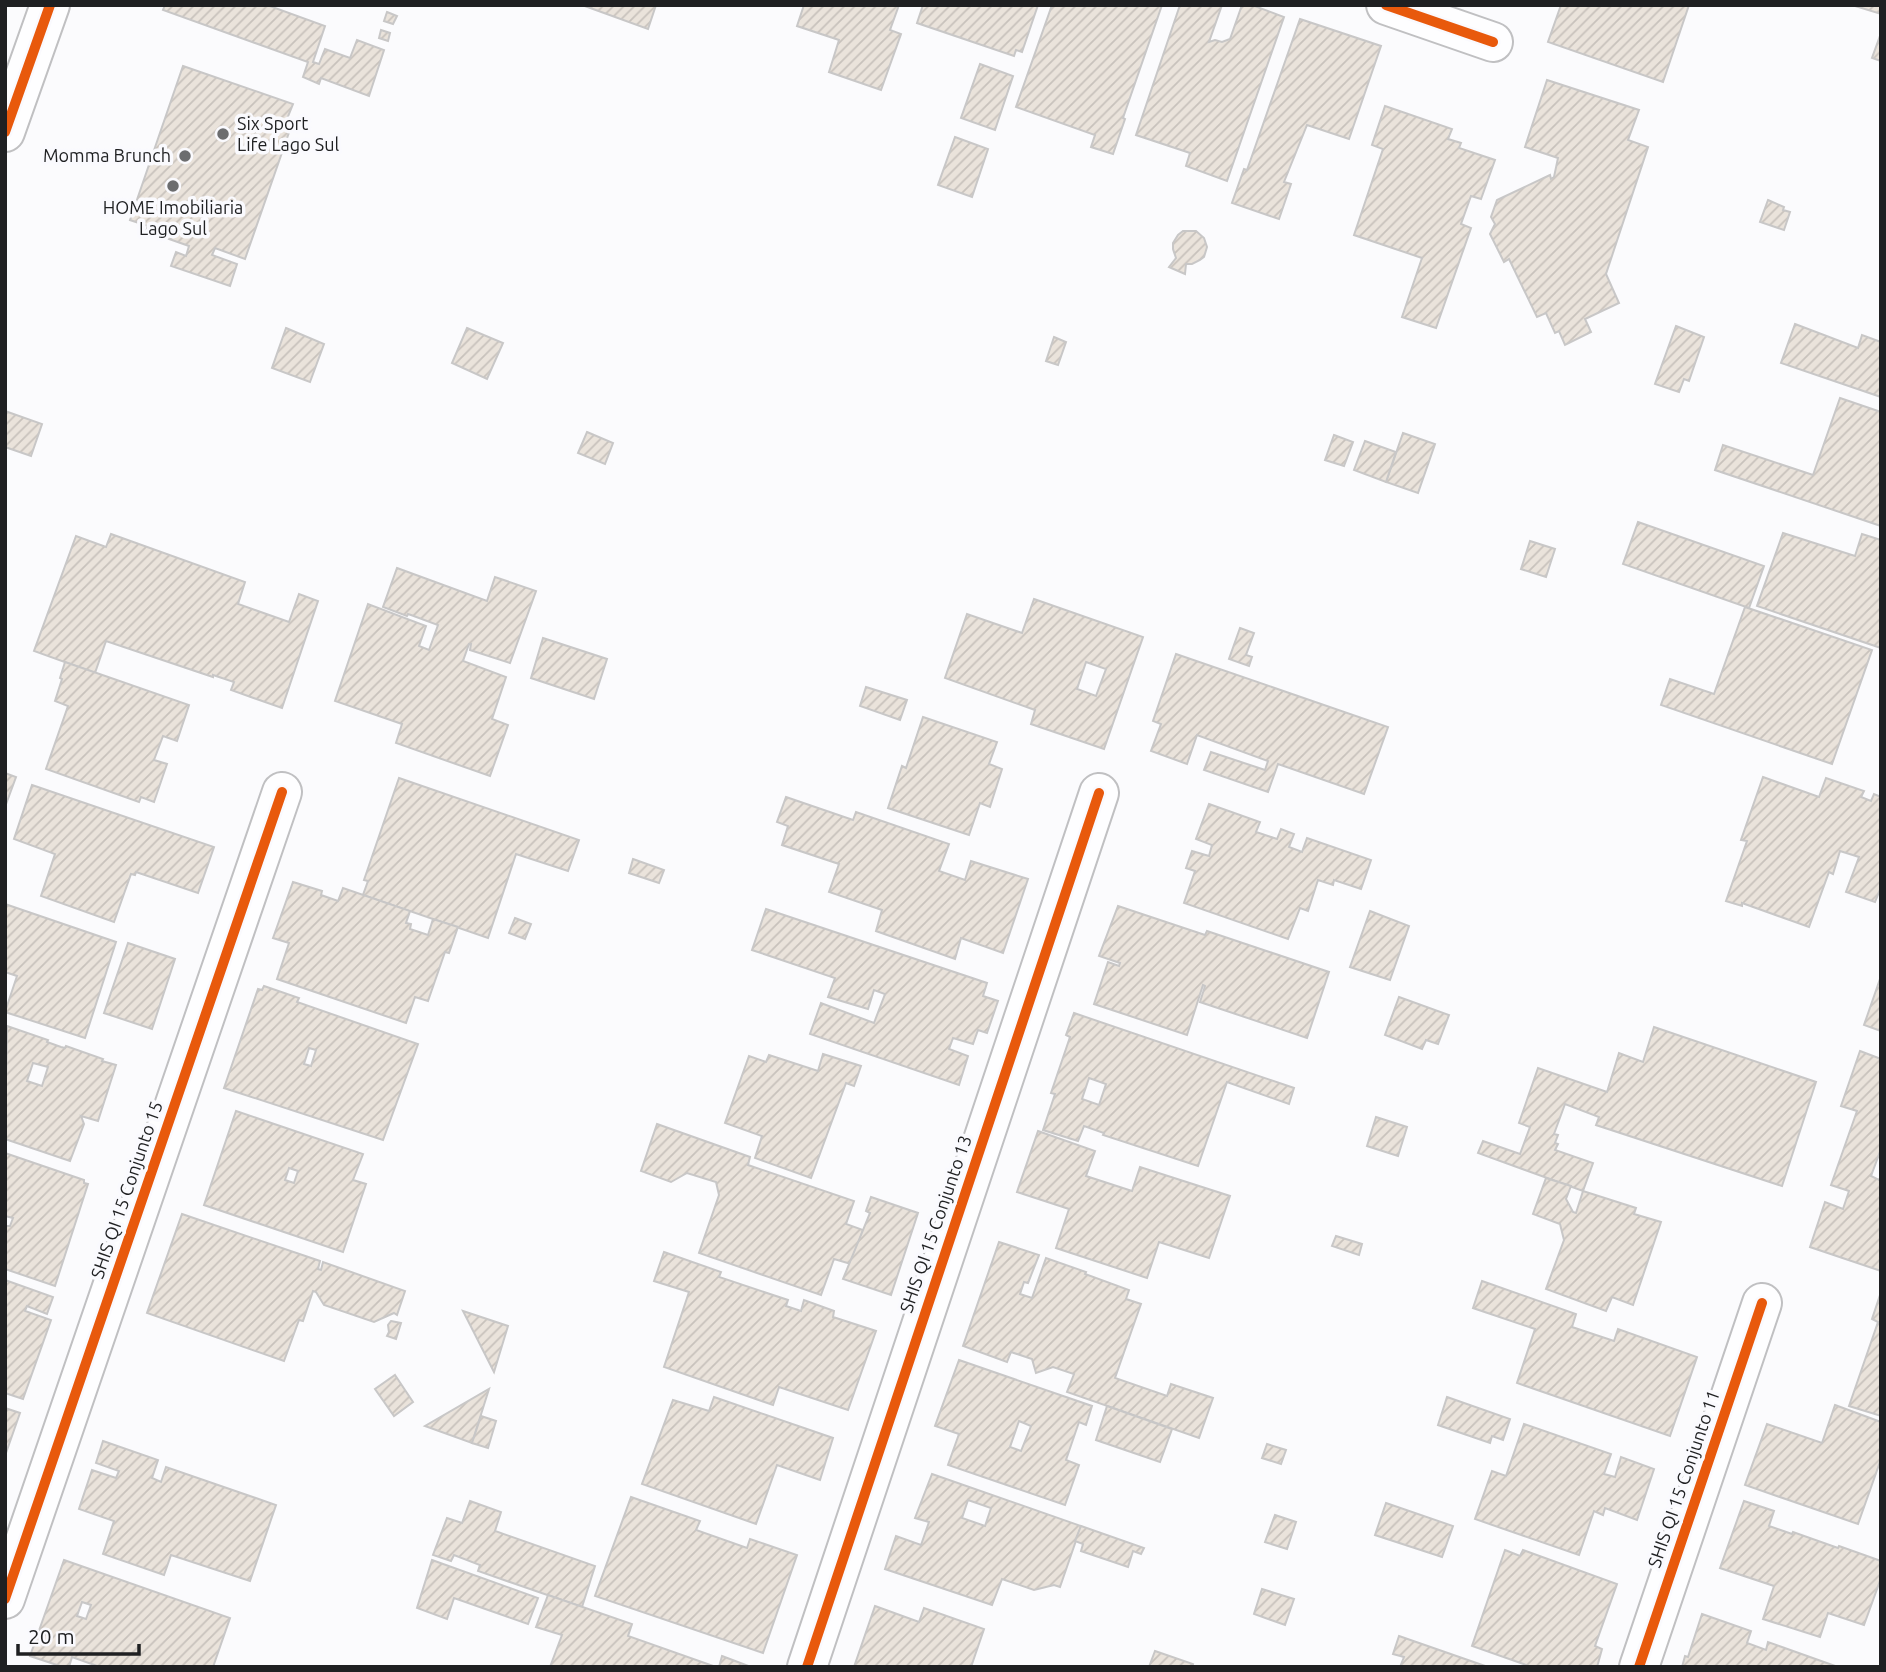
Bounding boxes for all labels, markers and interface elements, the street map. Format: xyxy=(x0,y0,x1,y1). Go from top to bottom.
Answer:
place label: Six Sport Life Lago Sul xyxy=(237,113,340,154)
marker: Six Sport Life Lago Sul xyxy=(215,126,231,142)
place label: Momma Brunch xyxy=(43,145,171,165)
marker: Momma Brunch xyxy=(177,148,193,164)
marker: HOME Imobiliaria Lago Sul xyxy=(165,178,181,194)
place label: HOME Imobiliaria Lago Sul xyxy=(103,197,243,238)
street label: SHIS QI 15 Conjunto 15 xyxy=(86,1098,167,1281)
street label: SHIS QI 15 Conjunto 13 xyxy=(895,1132,976,1315)
street label: SHIS QI 15 Conjunto 11 xyxy=(1643,1387,1724,1570)
scale bar xyxy=(18,1612,138,1656)
text: 20 m xyxy=(28,1624,75,1648)

